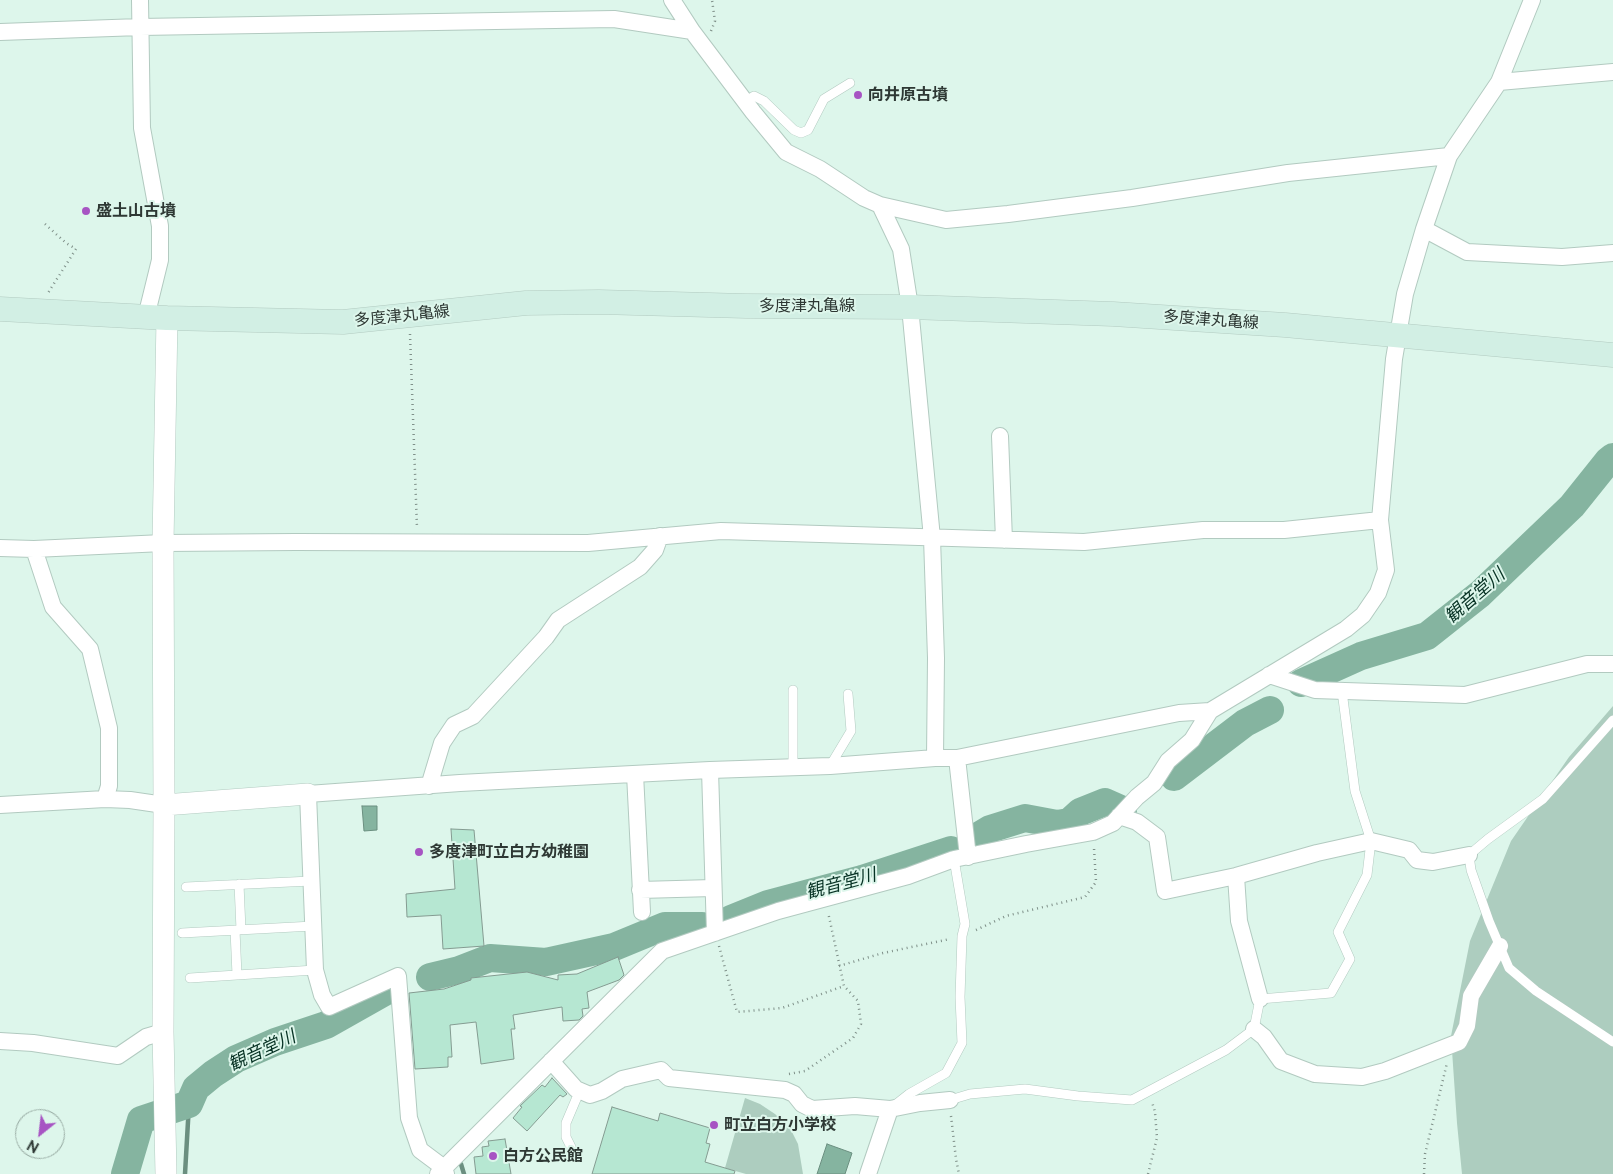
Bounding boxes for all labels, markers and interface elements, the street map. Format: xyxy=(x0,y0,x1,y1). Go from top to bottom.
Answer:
place label: 向井原古墳 xyxy=(868,85,948,105)
marker: 向井原古墳 xyxy=(852,89,864,101)
place label: 盛土山古墳 xyxy=(96,201,176,221)
marker: 盛土山古墳 xyxy=(80,205,92,217)
street label: 多度津丸亀線 xyxy=(759,296,855,316)
street label: 多度津丸亀線 xyxy=(353,301,451,331)
street label: 多度津丸亀線 xyxy=(1162,307,1260,333)
water label: 観音堂川 xyxy=(1441,564,1509,628)
place label: 多度津町立白方幼稚園 xyxy=(429,842,589,862)
marker: 多度津町立白方幼稚園 xyxy=(413,846,425,858)
water label: 観音堂川 xyxy=(803,864,879,904)
water label: 観音堂川 xyxy=(225,1026,299,1076)
north arrow xyxy=(15,1109,65,1159)
place label: 町立白方小学校 xyxy=(724,1115,836,1135)
marker: 町立白方小学校 xyxy=(708,1119,720,1131)
text: N xyxy=(25,1137,42,1156)
place label: 白方公民館 xyxy=(503,1146,583,1166)
marker: 白方公民館 xyxy=(487,1150,499,1162)

